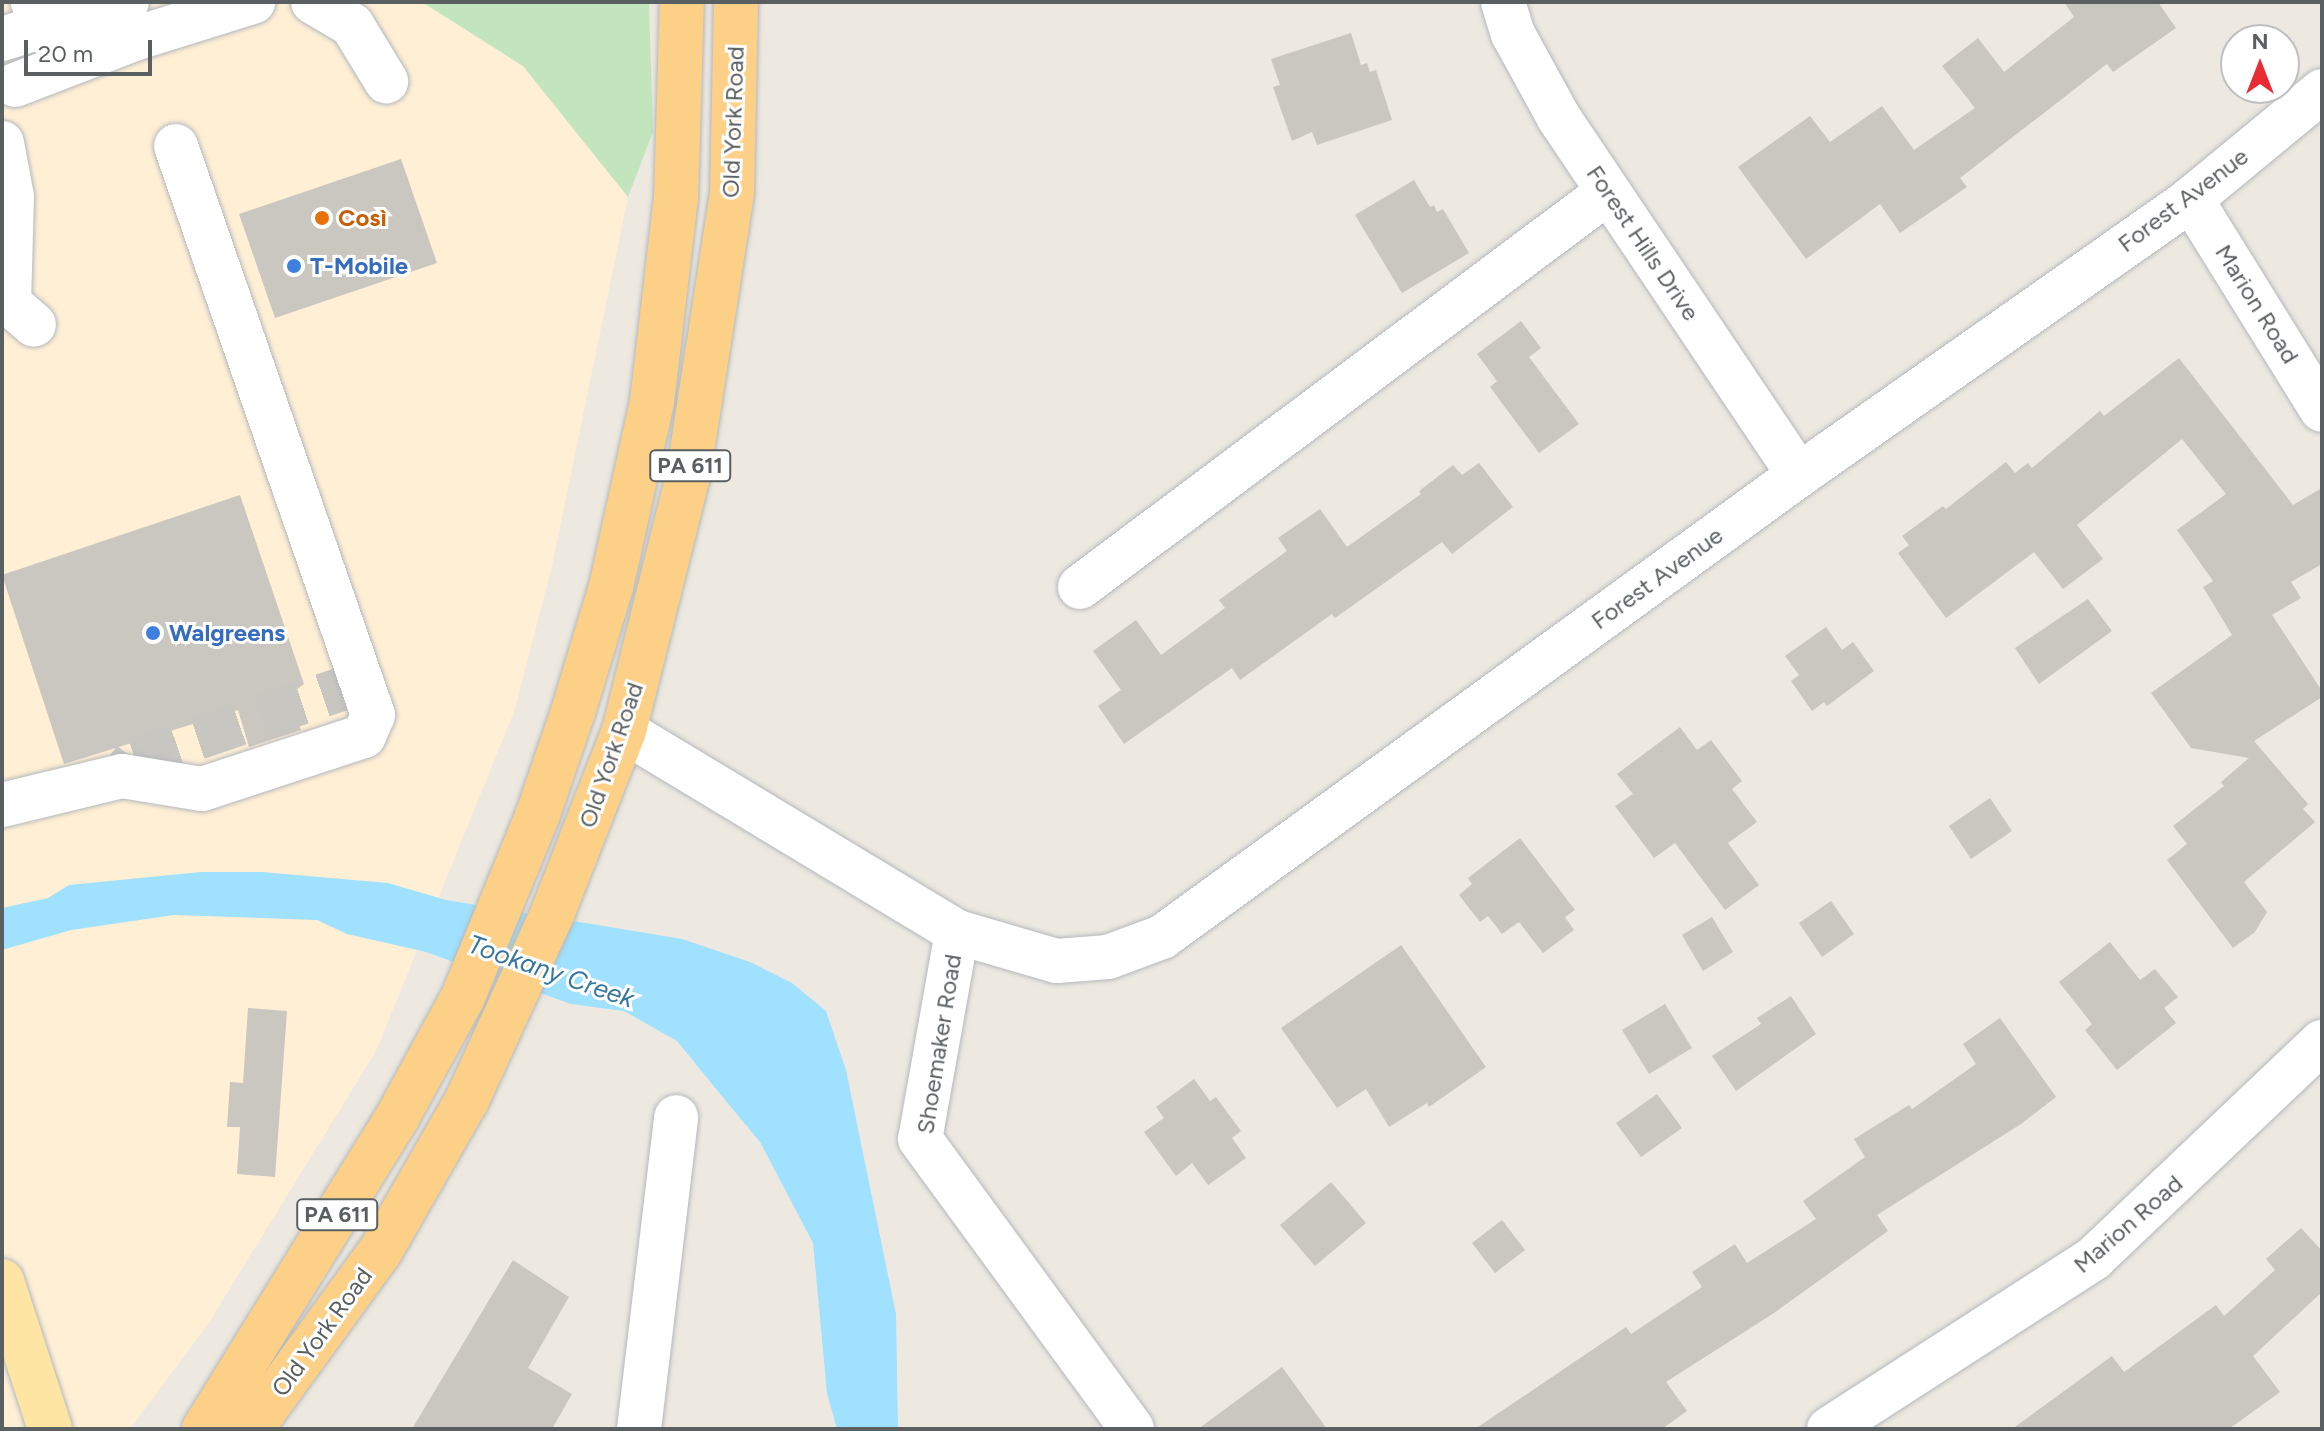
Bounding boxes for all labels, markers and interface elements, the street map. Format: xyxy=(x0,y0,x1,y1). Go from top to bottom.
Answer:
scale bar xyxy=(28,24,156,74)
north arrow xyxy=(2220,24,2300,104)
text: N xyxy=(2251,28,2269,55)
text: 20 m xyxy=(38,39,93,68)
street label: Old York Road xyxy=(716,46,750,198)
street label: Forest Avenue xyxy=(2112,142,2254,258)
street label: Forest Hills Drive xyxy=(1580,160,1706,326)
place label: Così xyxy=(338,204,387,232)
marker: Così xyxy=(313,209,331,227)
street label: Marion Road xyxy=(2209,239,2305,369)
place label: T-Mobile xyxy=(310,252,408,280)
marker: T-Mobile xyxy=(285,257,303,275)
road number: PA 611 xyxy=(648,448,732,484)
street label: Forest Avenue xyxy=(1586,521,1728,635)
place label: Walgreens xyxy=(169,619,285,647)
marker: Walgreens xyxy=(144,624,162,642)
street label: Old York Road xyxy=(573,679,649,831)
water label: Tookany Creek xyxy=(464,929,638,1015)
street label: Shoemaker Road xyxy=(911,952,967,1136)
street label: Marion Road xyxy=(2068,1169,2188,1279)
road number: PA 611 xyxy=(295,1197,379,1233)
street label: Old York Road xyxy=(266,1262,378,1402)

